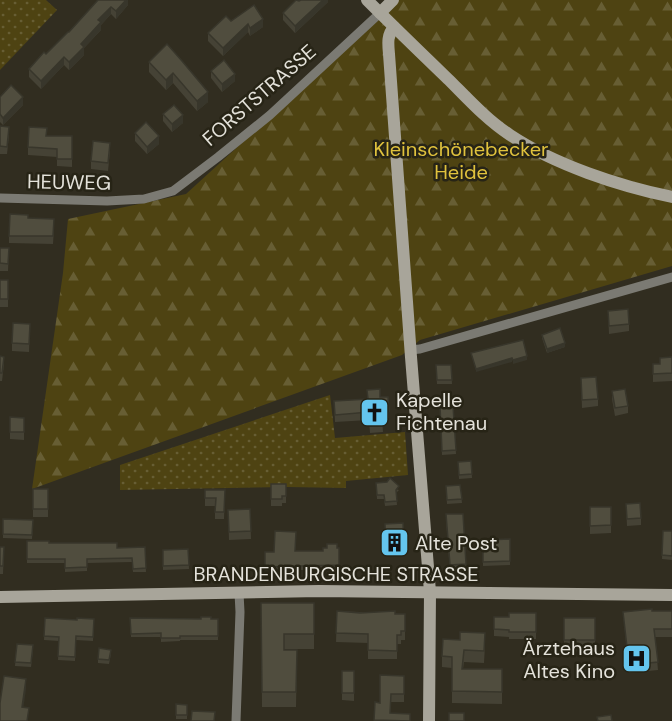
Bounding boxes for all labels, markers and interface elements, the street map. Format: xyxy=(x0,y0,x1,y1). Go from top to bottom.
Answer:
street label: FORSTSTRASSE xyxy=(197,38,321,152)
park label: Kleinschönebecker Heide xyxy=(374,136,548,185)
street label: HEUWEG xyxy=(27,168,111,196)
place label: Kapelle Fichtenau xyxy=(396,387,487,436)
church icon: Kapelle Fichtenau xyxy=(359,396,391,428)
building icon: Alte Post xyxy=(378,527,410,559)
place label: Alte Post xyxy=(415,530,497,556)
street label: BRANDENBURGISCHE STRASSE xyxy=(193,561,479,587)
place label: Ärztehaus Altes Kino xyxy=(522,635,615,684)
hospital icon: Ärztehaus Altes Kino xyxy=(620,643,652,675)

